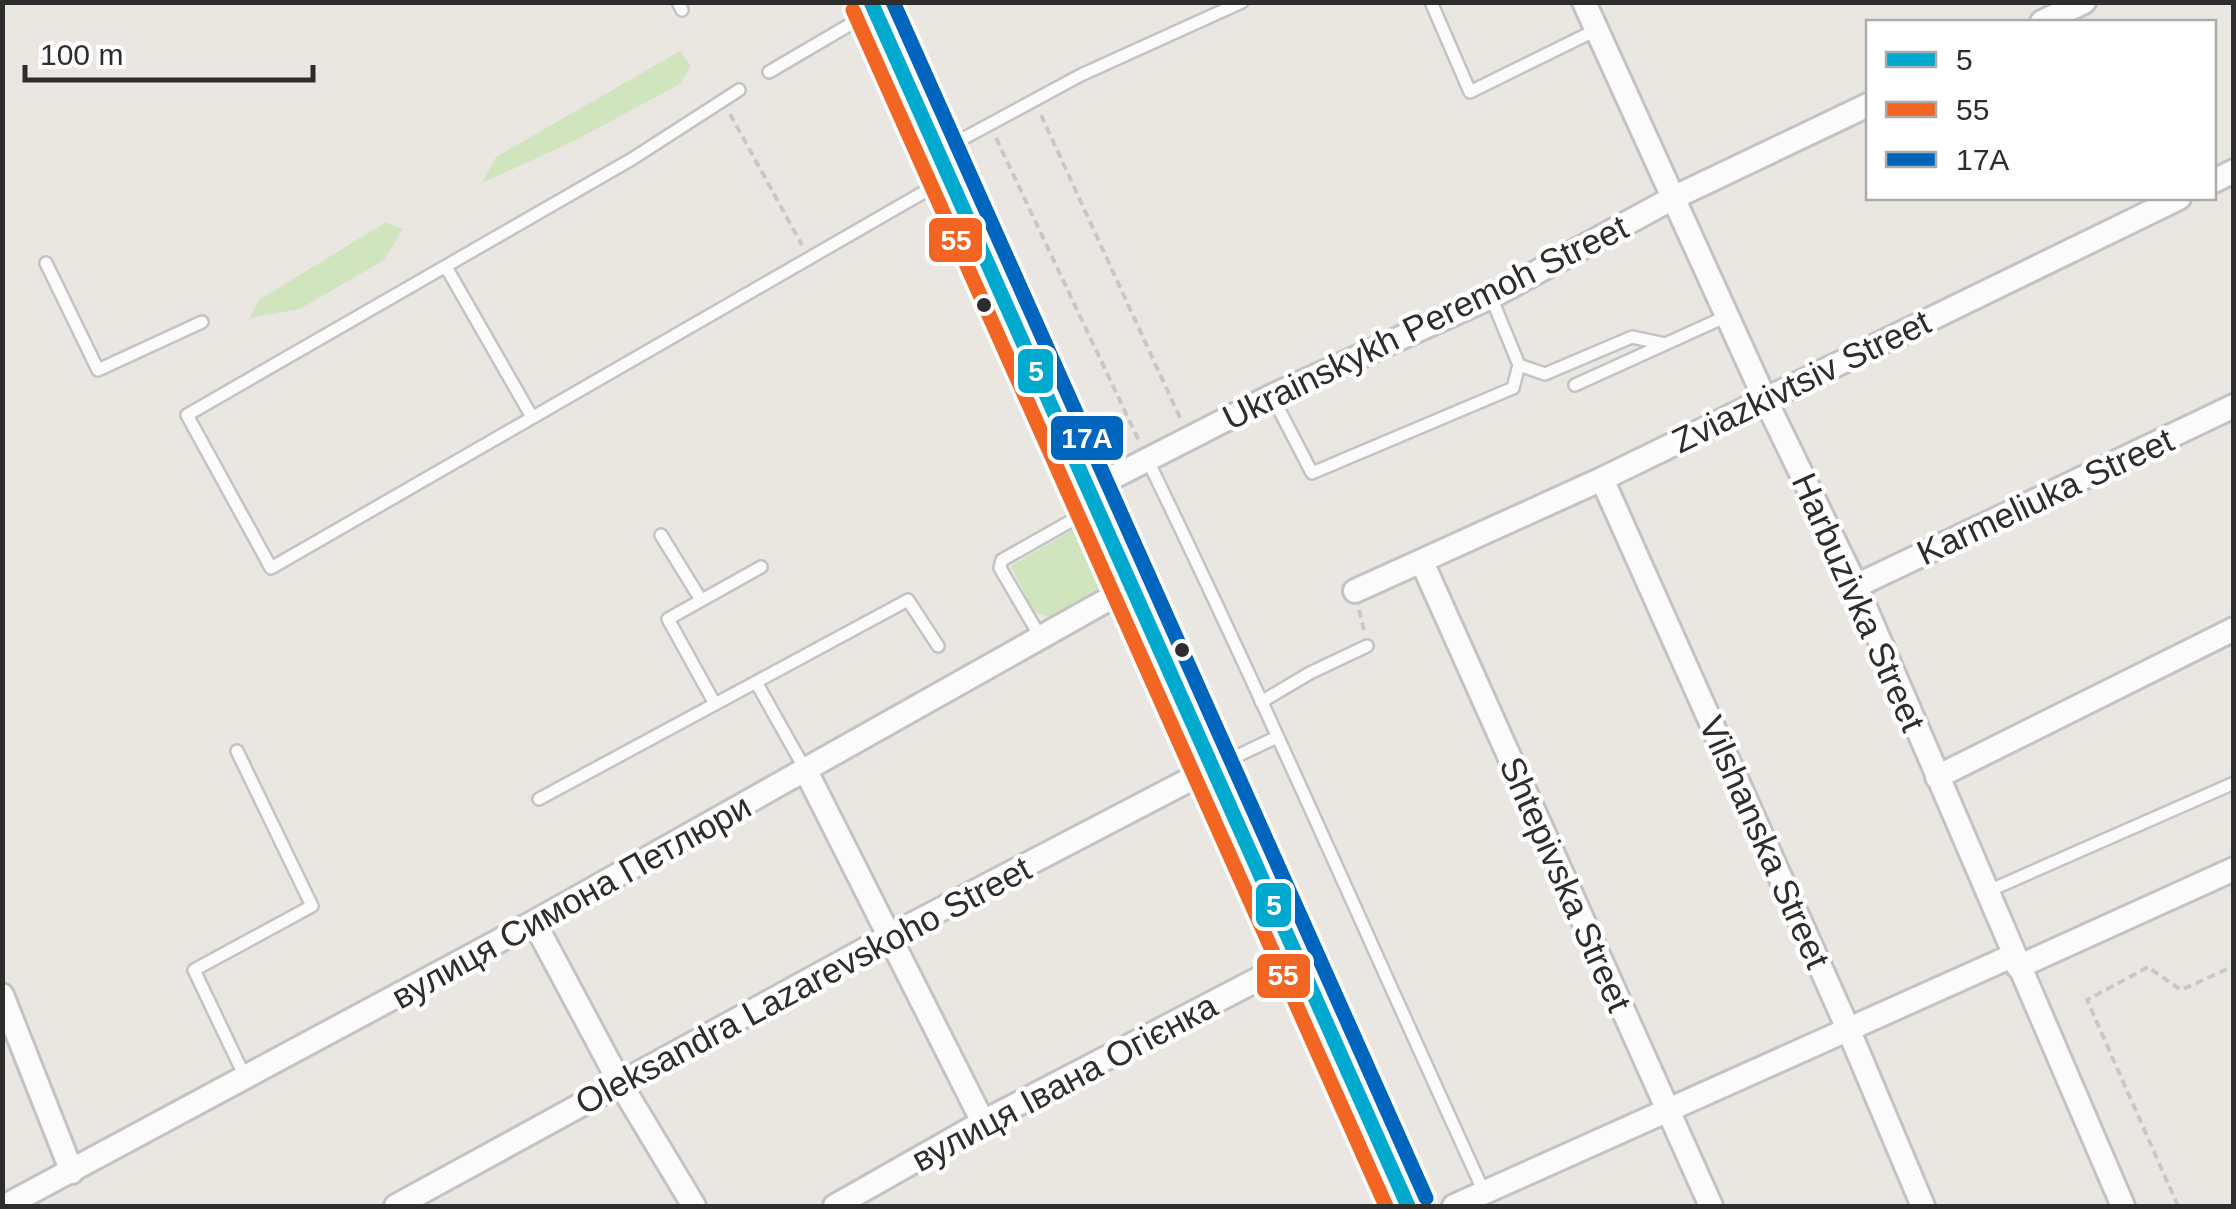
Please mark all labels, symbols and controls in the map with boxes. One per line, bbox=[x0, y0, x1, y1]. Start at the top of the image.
scale bar bbox=[25, 20, 312, 82]
legend bbox=[1866, 20, 2216, 200]
text: 100 m bbox=[40, 38, 123, 71]
text: 5 bbox=[1956, 43, 1973, 76]
text: 55 bbox=[1956, 93, 1989, 126]
text: 17А bbox=[1956, 143, 2009, 176]
street label: Ukrainskykh Peremoh Street bbox=[1216, 207, 1634, 437]
line badge: 55 bbox=[927, 216, 984, 264]
text: 55 bbox=[940, 225, 972, 256]
unlabelled marker bbox=[974, 295, 994, 315]
street label: Zviazkivtsiv Street bbox=[1666, 302, 1937, 460]
line badge: 5 bbox=[1016, 347, 1055, 395]
text: 5 bbox=[1028, 356, 1044, 387]
line badge: 17А bbox=[1049, 414, 1125, 462]
street label: Karmeliuka Street bbox=[1911, 419, 2180, 572]
text: 17А bbox=[1061, 423, 1113, 454]
street label: Harbuzivka Street bbox=[1785, 467, 1933, 737]
unlabelled marker bbox=[1172, 640, 1192, 660]
street label: Vilshanska Street bbox=[1692, 710, 1838, 974]
street label: Shtepivska Street bbox=[1492, 751, 1640, 1017]
street label: вулиця Симона Петлюри bbox=[385, 786, 757, 1016]
street label: Oleksandra Lazarevskoho Street bbox=[569, 848, 1037, 1122]
line badge: 5 bbox=[1254, 881, 1293, 929]
text: 5 bbox=[1266, 890, 1282, 921]
line badge: 55 bbox=[1255, 952, 1312, 1000]
text: 55 bbox=[1267, 960, 1299, 991]
street label: вулиця Івана Огієнка bbox=[905, 985, 1224, 1179]

